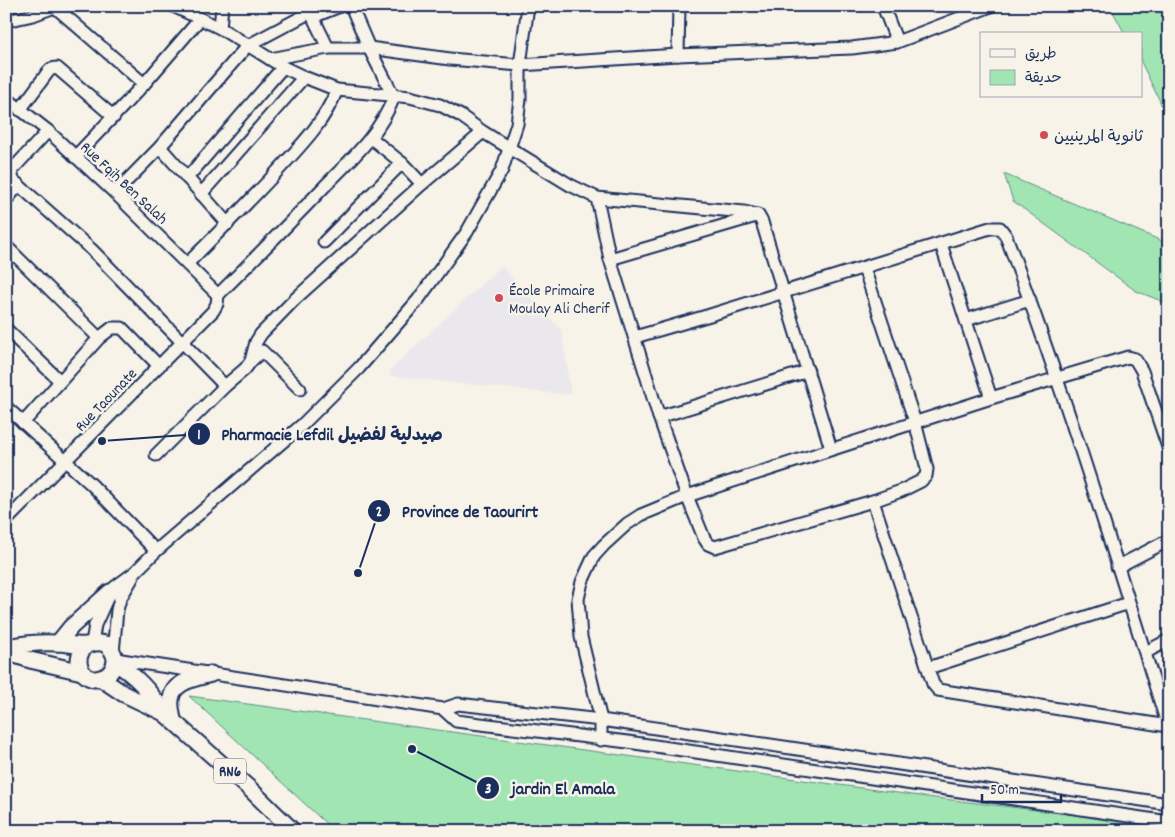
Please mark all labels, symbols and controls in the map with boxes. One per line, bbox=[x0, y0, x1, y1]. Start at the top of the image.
legend bbox=[980, 32, 1142, 98]
text: طريق bbox=[1025, 44, 1057, 66]
text: حديقة bbox=[1025, 68, 1062, 90]
place label: ثانوية المرينيين bbox=[1054, 126, 1144, 149]
marker: ثانوية المرينيين bbox=[1038, 129, 1050, 141]
street label: Rue Fqih Ben Salah bbox=[74, 137, 172, 231]
place label: École Primaire Moulay Ali Cherif bbox=[509, 280, 610, 321]
marker: École Primaire Moulay Ali Cherif bbox=[493, 292, 505, 304]
street label: Rue Taounate bbox=[70, 364, 143, 438]
callout: Pharmacie Lefdil صيدلية لفضيل bbox=[187, 418, 453, 451]
text: Pharmacie Lefdil صيدلية لفضيل bbox=[221, 424, 443, 449]
text: 1 bbox=[197, 425, 201, 447]
callout: Province de Taourirt bbox=[367, 495, 548, 528]
text: Province de Taourirt bbox=[402, 501, 539, 526]
text: 2 bbox=[376, 502, 382, 524]
road number: RN6 bbox=[214, 758, 246, 784]
callout: jardin El Amala bbox=[476, 772, 625, 805]
scale bar bbox=[982, 772, 1061, 804]
text: jardin El Amala bbox=[509, 778, 616, 803]
text: 3 bbox=[485, 779, 492, 801]
text: 50 m bbox=[990, 780, 1019, 802]

